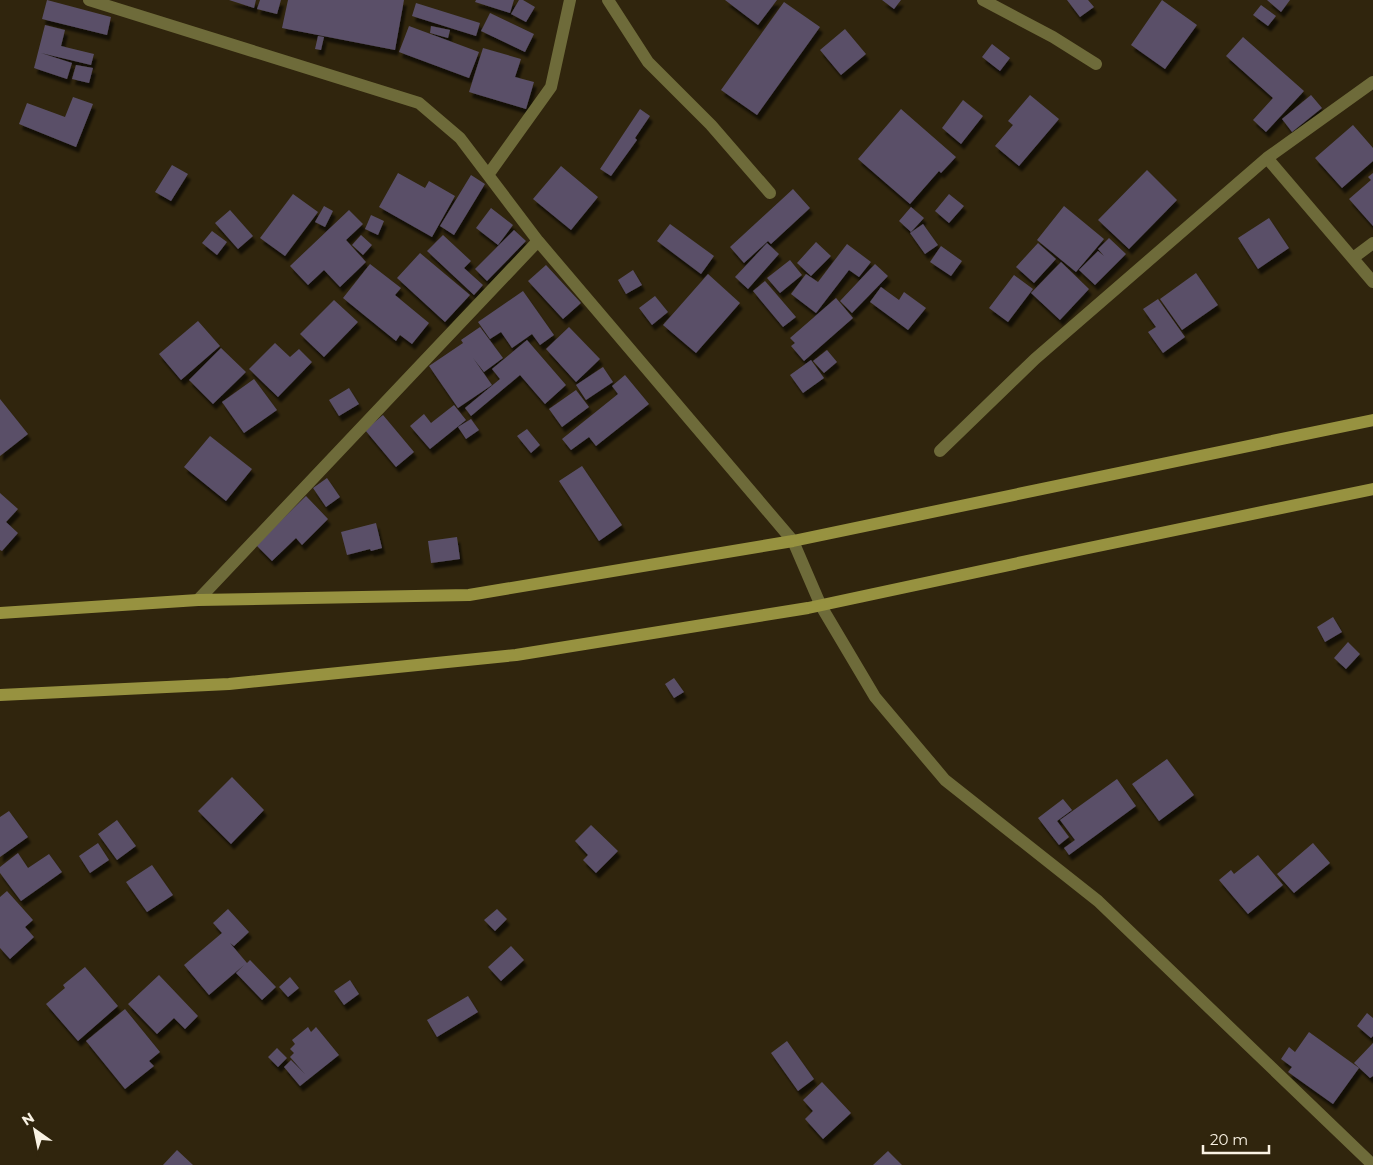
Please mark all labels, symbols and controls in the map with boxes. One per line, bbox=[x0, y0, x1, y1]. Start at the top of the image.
north arrow bbox=[10, 1105, 60, 1155]
text: N bbox=[18, 1108, 38, 1130]
scale bar bbox=[1203, 1122, 1269, 1154]
text: 20 m bbox=[1210, 1130, 1248, 1149]

